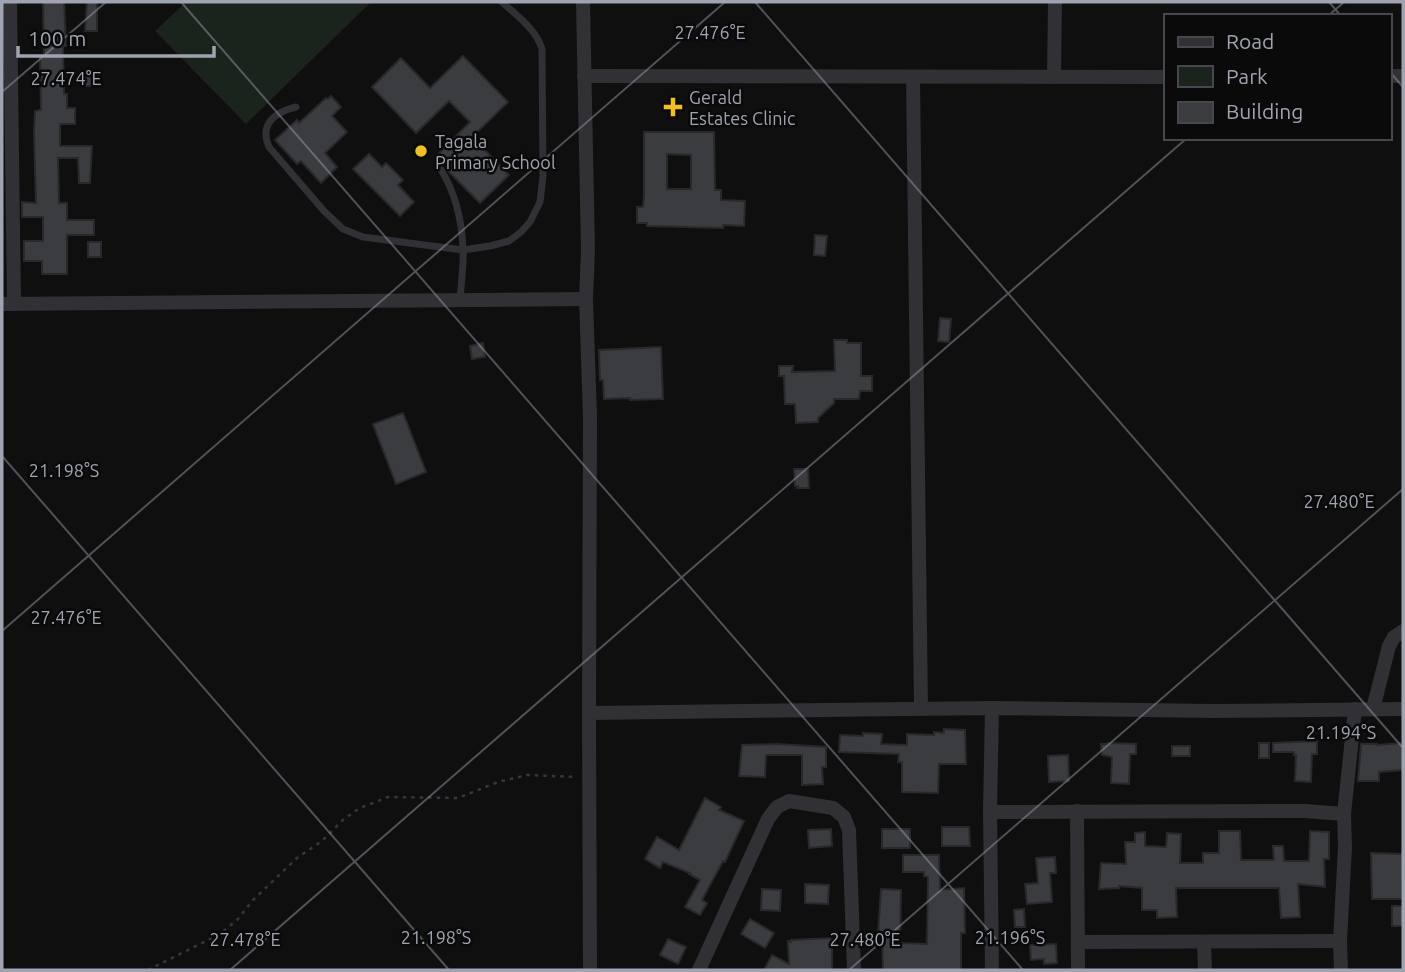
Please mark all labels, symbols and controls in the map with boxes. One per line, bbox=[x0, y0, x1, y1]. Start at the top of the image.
scale bar bbox=[18, 14, 214, 58]
legend bbox=[1164, 14, 1391, 140]
text: 27.476°E bbox=[674, 22, 746, 42]
text: 100 m bbox=[28, 26, 86, 50]
text: Road bbox=[1226, 29, 1274, 53]
text: Park bbox=[1226, 64, 1268, 88]
text: 27.474°E bbox=[30, 68, 102, 88]
place label: Gerald Estates Clinic bbox=[689, 87, 795, 128]
marker: Gerald Estates Clinic bbox=[663, 97, 683, 117]
text: Building bbox=[1226, 99, 1303, 123]
place label: Tagala Primary School bbox=[435, 131, 556, 172]
marker: Tagala Primary School bbox=[413, 143, 429, 159]
text: 21.198°S bbox=[29, 460, 99, 480]
text: 27.480°E bbox=[1303, 491, 1375, 511]
text: 27.476°E bbox=[30, 607, 102, 627]
text: 21.194°S bbox=[1306, 722, 1376, 742]
text: 21.198°S bbox=[401, 927, 471, 947]
text: 21.196°S bbox=[975, 927, 1045, 947]
text: 27.478°E bbox=[209, 929, 281, 949]
text: 27.480°E bbox=[829, 929, 901, 949]

